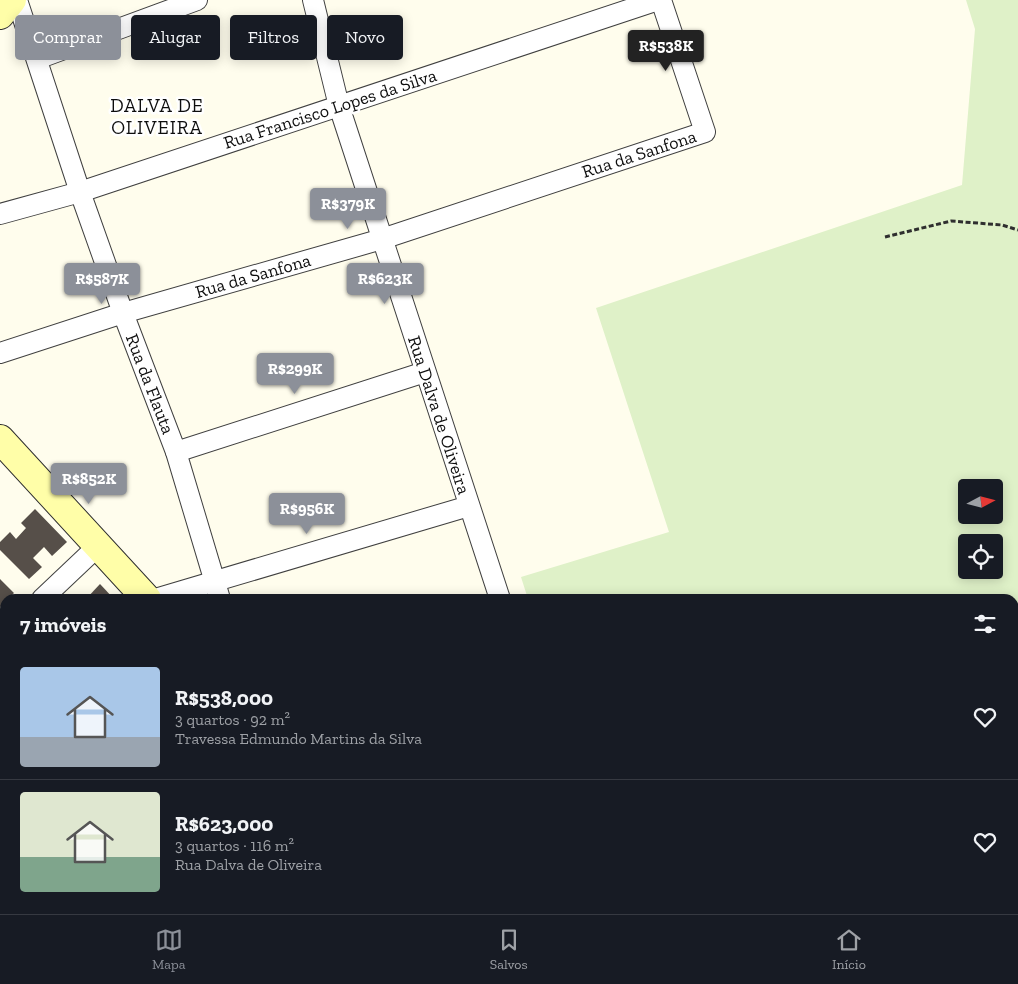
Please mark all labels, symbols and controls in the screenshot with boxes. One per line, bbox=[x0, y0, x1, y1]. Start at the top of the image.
chip: Comprar bbox=[15, 15, 121, 60]
chip: Alugar bbox=[131, 15, 220, 60]
chip: Filtros bbox=[230, 15, 317, 60]
chip: Novo bbox=[327, 15, 403, 60]
pin: R$538K bbox=[625, 30, 707, 72]
text: R$538K bbox=[639, 36, 693, 55]
street label: Rua Francisco Lopes da Silva bbox=[221, 64, 440, 154]
district label: DALVA DE OLIVEIRA bbox=[110, 94, 204, 139]
street label: Rua da Sanfona bbox=[579, 125, 699, 183]
pin: R$379K bbox=[307, 188, 389, 230]
text: R$379K bbox=[321, 194, 375, 213]
street label: Rua da Sanfona bbox=[193, 249, 314, 303]
pin: R$587K bbox=[61, 262, 143, 305]
pin: R$623K bbox=[344, 262, 426, 305]
text: R$587K bbox=[75, 269, 129, 288]
text: R$623K bbox=[358, 269, 412, 288]
street label: Rua da Flauta bbox=[121, 331, 179, 438]
street label: Rua Dalva de Oliveira bbox=[403, 333, 475, 497]
pin: R$299K bbox=[254, 352, 336, 395]
text: R$299K bbox=[268, 359, 322, 378]
pin: R$852K bbox=[48, 462, 130, 505]
text: R$852K bbox=[62, 469, 116, 488]
north arrow bbox=[958, 479, 1002, 524]
map controls bbox=[958, 479, 1003, 579]
pin: R$956K bbox=[266, 492, 348, 535]
text: R$956K bbox=[280, 499, 334, 518]
button: locate bbox=[958, 534, 1003, 579]
icon: filters bbox=[971, 610, 999, 638]
text: 7 imóveis bbox=[20, 612, 106, 637]
text: R$538,000 bbox=[175, 685, 273, 710]
icon: home bbox=[60, 687, 120, 747]
icon: heart bbox=[971, 703, 999, 731]
text: 3 quartos · 92 m² bbox=[175, 710, 290, 729]
text: Travessa Edmundo Martins da Silva bbox=[175, 729, 422, 748]
text: R$623,000 bbox=[175, 811, 273, 836]
icon: home bbox=[60, 812, 120, 872]
icon: heart bbox=[971, 828, 999, 856]
text: 3 quartos · 116 m² bbox=[175, 836, 294, 855]
text: Rua Dalva de Oliveira bbox=[175, 855, 322, 874]
tab: Mapa bbox=[152, 926, 186, 973]
tab: Salvos bbox=[490, 926, 528, 973]
tab: Início bbox=[832, 926, 866, 973]

